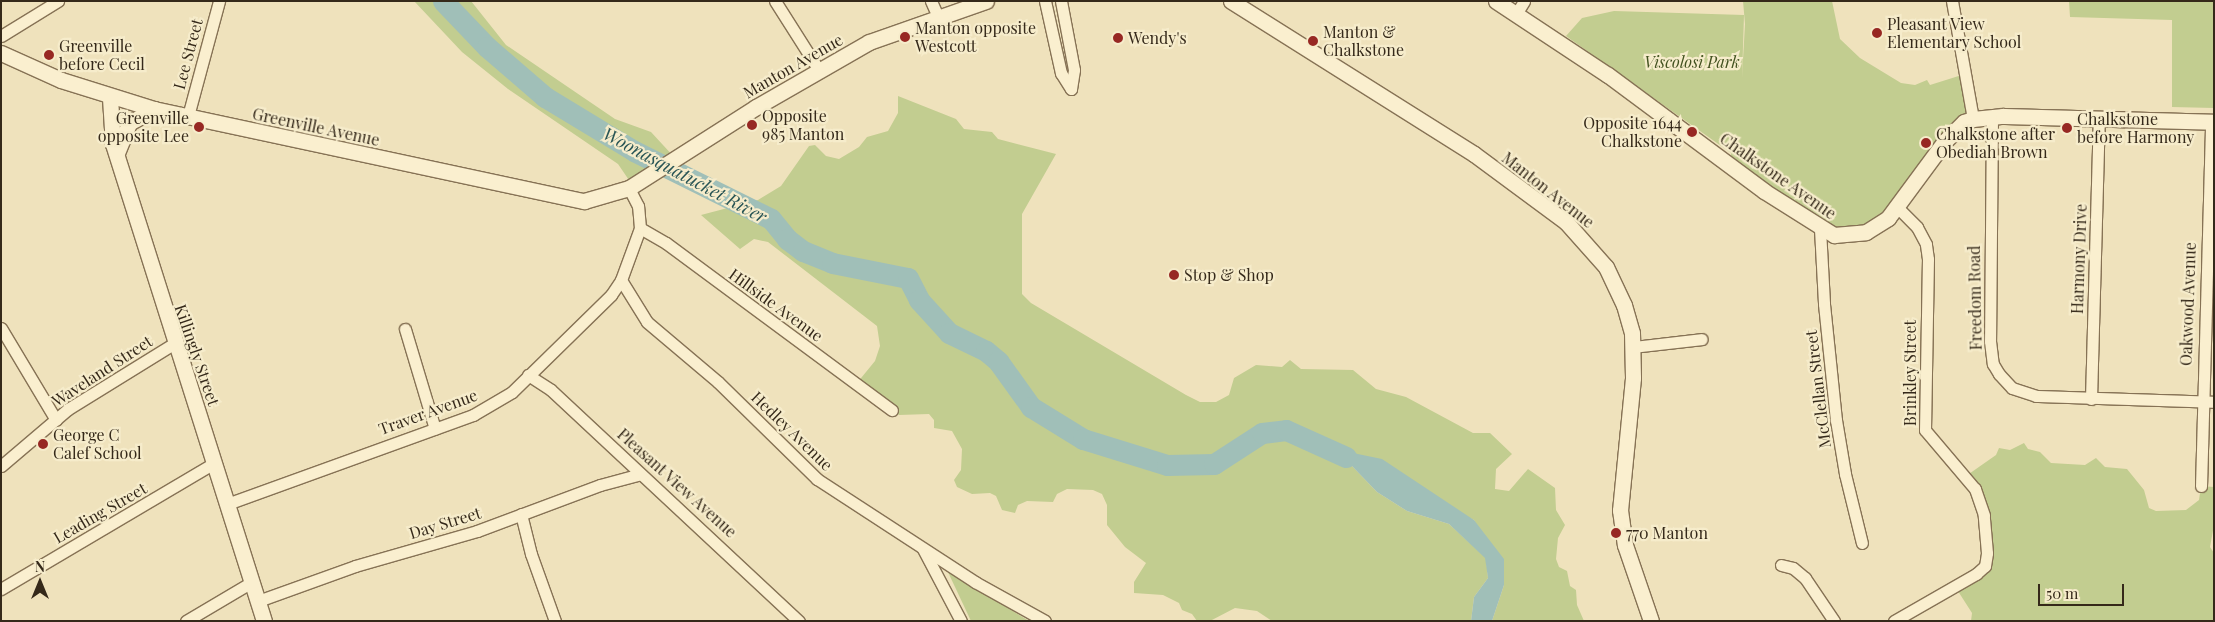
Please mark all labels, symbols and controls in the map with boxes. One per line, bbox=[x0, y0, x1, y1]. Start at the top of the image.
place label: Pleasant View Elementary School bbox=[1887, 14, 2022, 52]
street label: Lee Street bbox=[169, 16, 207, 92]
place label: Manton opposite Westcott bbox=[915, 18, 1036, 56]
place label: Manton & Chalkstone bbox=[1323, 22, 1404, 60]
marker: Pleasant View Elementary School bbox=[1871, 27, 1883, 39]
place label: Wendy's bbox=[1128, 28, 1187, 48]
street label: Manton Avenue bbox=[740, 30, 846, 102]
marker: Manton opposite Westcott bbox=[899, 31, 911, 43]
marker: Wendy's bbox=[1112, 32, 1124, 44]
marker: Manton & Chalkstone bbox=[1307, 35, 1319, 47]
place label: Greenville before Cecil bbox=[59, 36, 145, 74]
marker: Greenville before Cecil bbox=[43, 49, 55, 61]
park label: Viscolosi Park bbox=[1644, 52, 1740, 72]
street label: Greenville Avenue bbox=[250, 104, 382, 150]
place label: Opposite 985 Manton bbox=[762, 106, 844, 144]
place label: Greenville opposite Lee bbox=[98, 108, 189, 146]
place label: Chalkstone before Harmony bbox=[2077, 109, 2194, 147]
place label: Opposite 1644 Chalkstone bbox=[1583, 113, 1682, 151]
marker: Opposite 985 Manton bbox=[746, 119, 758, 131]
marker: Greenville opposite Lee bbox=[193, 121, 205, 133]
marker: Chalkstone before Harmony bbox=[2061, 122, 2073, 134]
water label: Woonasquatucket River bbox=[599, 123, 771, 227]
place label: Chalkstone after Obediah Brown bbox=[1936, 124, 2055, 162]
marker: Opposite 1644 Chalkstone bbox=[1686, 126, 1698, 138]
street label: Chalkstone Avenue bbox=[1716, 129, 1840, 223]
marker: Chalkstone after Obediah Brown bbox=[1920, 137, 1932, 149]
street label: Manton Avenue bbox=[1498, 148, 1598, 232]
street label: Harmony Drive bbox=[2067, 203, 2091, 315]
street label: Oakwood Avenue bbox=[2176, 241, 2200, 367]
street label: Freedom Road bbox=[1964, 245, 1986, 351]
street label: Hillside Avenue bbox=[725, 264, 827, 346]
place label: Stop & Shop bbox=[1184, 265, 1274, 285]
marker: Stop & Shop bbox=[1168, 269, 1180, 281]
street label: Killingly Street bbox=[171, 302, 223, 408]
street label: Brinkley Street bbox=[1900, 320, 1920, 426]
street label: McClellan Street bbox=[1801, 329, 1835, 449]
street label: Waveland Street bbox=[48, 331, 156, 411]
street label: Traver Avenue bbox=[376, 385, 480, 439]
street label: Hedley Avenue bbox=[747, 387, 837, 475]
street label: Pleasant View Avenue bbox=[613, 424, 741, 542]
place label: George C Calef School bbox=[53, 425, 142, 463]
marker: George C Calef School bbox=[37, 438, 49, 450]
street label: Leading Street bbox=[50, 479, 150, 547]
street label: Day Street bbox=[407, 503, 483, 543]
place label: 770 Manton bbox=[1626, 523, 1708, 543]
marker: 770 Manton bbox=[1610, 527, 1622, 539]
north arrow bbox=[15, 557, 65, 607]
text: N bbox=[35, 557, 45, 576]
scale bar bbox=[2040, 574, 2126, 606]
text: 50 m bbox=[2046, 583, 2078, 603]

